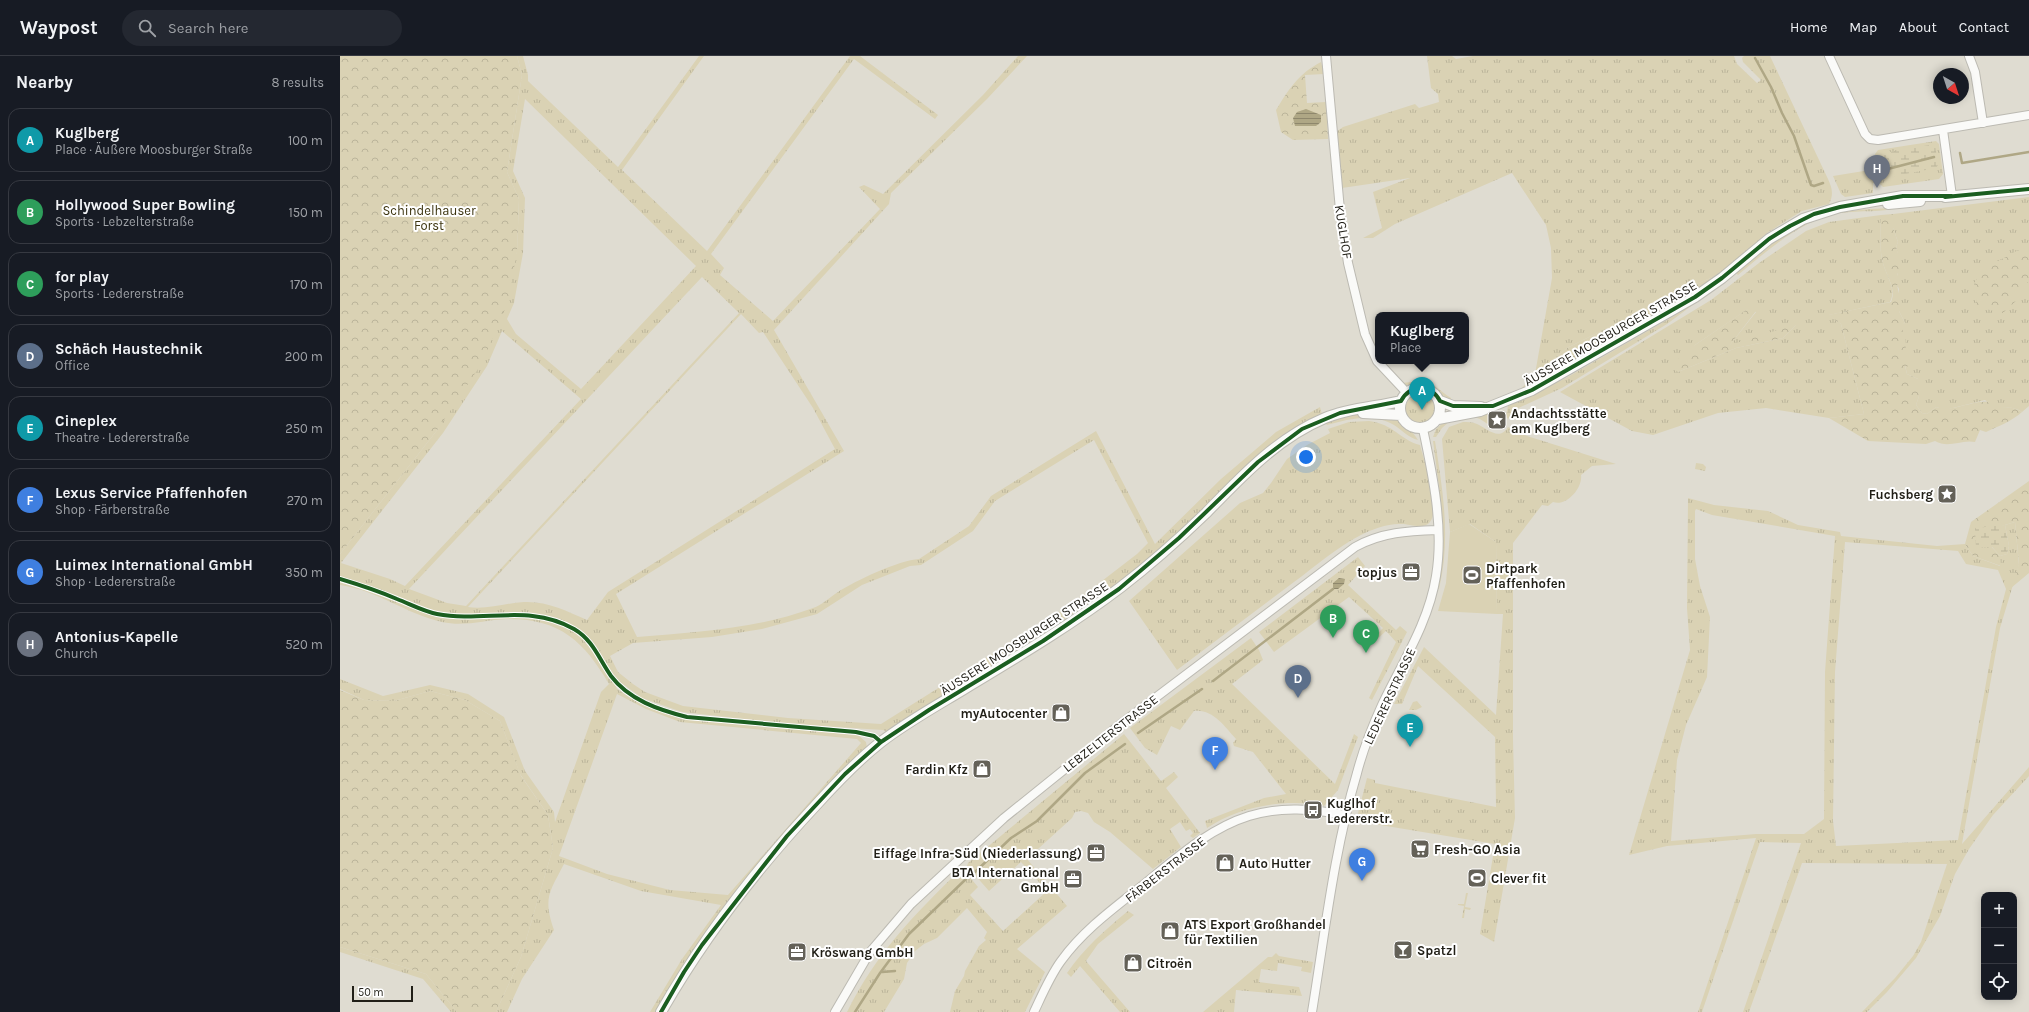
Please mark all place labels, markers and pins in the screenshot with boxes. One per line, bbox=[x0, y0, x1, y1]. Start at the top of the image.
pin: H bbox=[1864, 155, 1890, 188]
pin: A bbox=[1409, 377, 1435, 410]
place label: Andachtsstätte am Kuglberg bbox=[1511, 406, 1607, 436]
place icon: Andachtsstätte am Kuglberg bbox=[1486, 409, 1508, 431]
place icon: Fuchsberg bbox=[1936, 483, 1958, 505]
place label: Fuchsberg bbox=[1869, 487, 1933, 502]
office icon: topjus bbox=[1400, 561, 1422, 583]
place label: Dirtpark Pfaffenhofen bbox=[1486, 561, 1566, 591]
sports icon: Dirtpark Pfaffenhofen bbox=[1461, 564, 1483, 586]
place label: topjus bbox=[1357, 565, 1397, 580]
pin: B bbox=[1320, 605, 1346, 638]
pin: C bbox=[1353, 620, 1379, 653]
pin: D bbox=[1285, 665, 1311, 698]
shop icon: myAutocenter bbox=[1050, 702, 1072, 724]
place label: myAutocenter bbox=[961, 706, 1048, 721]
pin: E bbox=[1397, 714, 1423, 747]
pin: F bbox=[1202, 737, 1228, 770]
shop icon: Fardin Kfz bbox=[971, 758, 993, 780]
place label: Fardin Kfz bbox=[905, 762, 968, 777]
place label: Kuglhof Ledererstr. bbox=[1327, 796, 1392, 826]
bus stop icon: Kuglhof Ledererstr. bbox=[1302, 799, 1324, 821]
supermarket icon: Fresh-GO Asia bbox=[1409, 838, 1431, 860]
office icon: Eiffage Infra-Süd (Niederlassung) bbox=[1085, 842, 1107, 864]
place label: Fresh-GO Asia bbox=[1434, 842, 1521, 857]
place label: Eiffage Infra-Süd (Niederlassung) bbox=[873, 846, 1082, 861]
pin: G bbox=[1349, 848, 1375, 881]
shop icon: Auto Hutter bbox=[1214, 852, 1236, 874]
place label: Auto Hutter bbox=[1239, 856, 1312, 871]
place label: BTA International GmbH bbox=[952, 865, 1059, 895]
sports icon: Clever fit bbox=[1466, 867, 1488, 889]
office icon: BTA International GmbH bbox=[1062, 868, 1084, 890]
place label: Clever fit bbox=[1491, 871, 1546, 886]
place label: ATS Export Großhandel für Textilien bbox=[1184, 917, 1326, 947]
shop icon: ATS Export Großhandel für Textilien bbox=[1159, 920, 1181, 942]
bar icon: Spatzl bbox=[1392, 939, 1414, 961]
office icon: Kröswang GmbH bbox=[786, 941, 808, 963]
place label: Spatzl bbox=[1417, 943, 1456, 958]
place label: Kröswang GmbH bbox=[811, 945, 914, 960]
shop icon: Citroën bbox=[1122, 952, 1144, 974]
place label: Citroën bbox=[1147, 956, 1192, 971]

